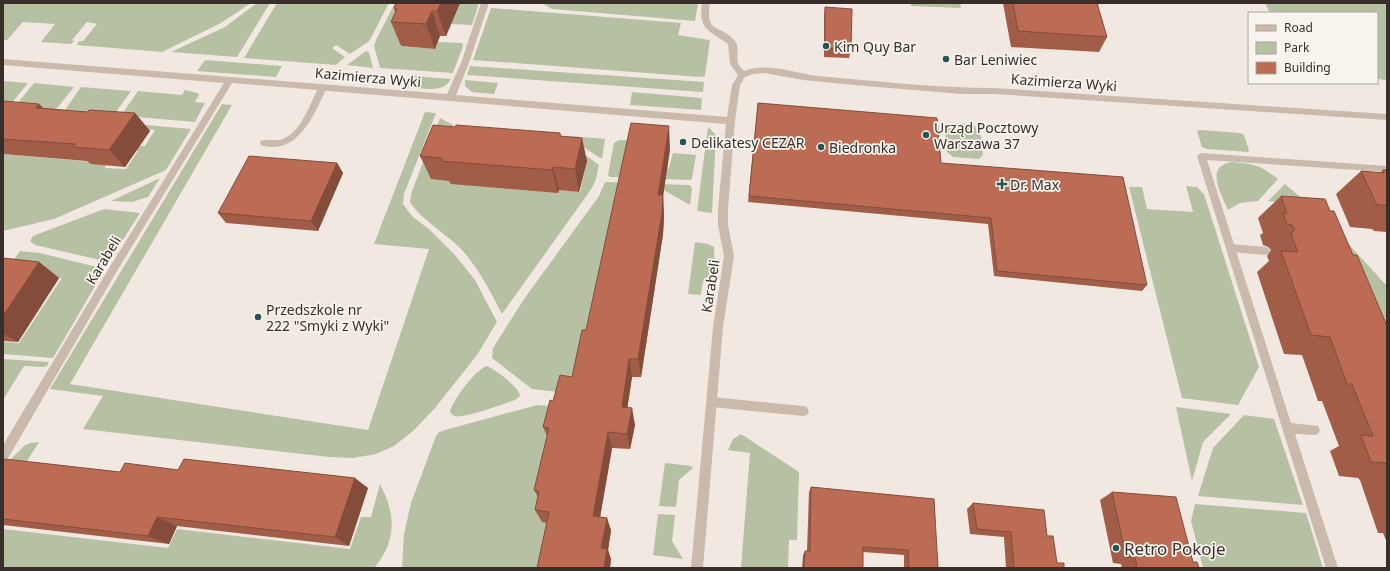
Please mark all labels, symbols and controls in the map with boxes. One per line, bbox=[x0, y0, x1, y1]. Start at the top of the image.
legend bbox=[1248, 12, 1378, 84]
text: Road bbox=[1284, 19, 1313, 36]
place label: Kim Quy Bar bbox=[834, 37, 916, 56]
text: Park bbox=[1284, 39, 1310, 56]
marker: Kim Quy Bar bbox=[821, 41, 831, 51]
place label: Bar Leniwiec bbox=[954, 50, 1037, 69]
marker: Bar Leniwiec bbox=[941, 54, 951, 64]
text: Building bbox=[1284, 59, 1331, 76]
street label: Kazimierza Wyki bbox=[314, 63, 422, 91]
street label: Kazimierza Wyki bbox=[1010, 69, 1118, 95]
place label: Urząd Pocztowy Warszawa 37 bbox=[934, 118, 1039, 153]
marker: Urząd Pocztowy Warszawa 37 bbox=[921, 130, 931, 140]
place label: Delikatesy CEZAR bbox=[691, 133, 805, 152]
marker: Delikatesy CEZAR bbox=[678, 137, 688, 147]
place label: Biedronka bbox=[829, 138, 896, 157]
marker: Biedronka bbox=[816, 142, 826, 152]
place label: Dr. Max bbox=[1010, 175, 1060, 194]
marker: Dr. Max bbox=[997, 179, 1007, 189]
street label: Karabeli bbox=[81, 232, 125, 288]
street label: Karabeli bbox=[696, 258, 724, 314]
place label: Przedszkole nr 222 "Smyki z Wyki" bbox=[266, 300, 389, 335]
marker: Przedszkole nr 222 "Smyki z Wyki" bbox=[253, 312, 263, 322]
place label: Retro Pokoje bbox=[1124, 537, 1226, 560]
marker: Retro Pokoje bbox=[1111, 543, 1121, 553]

